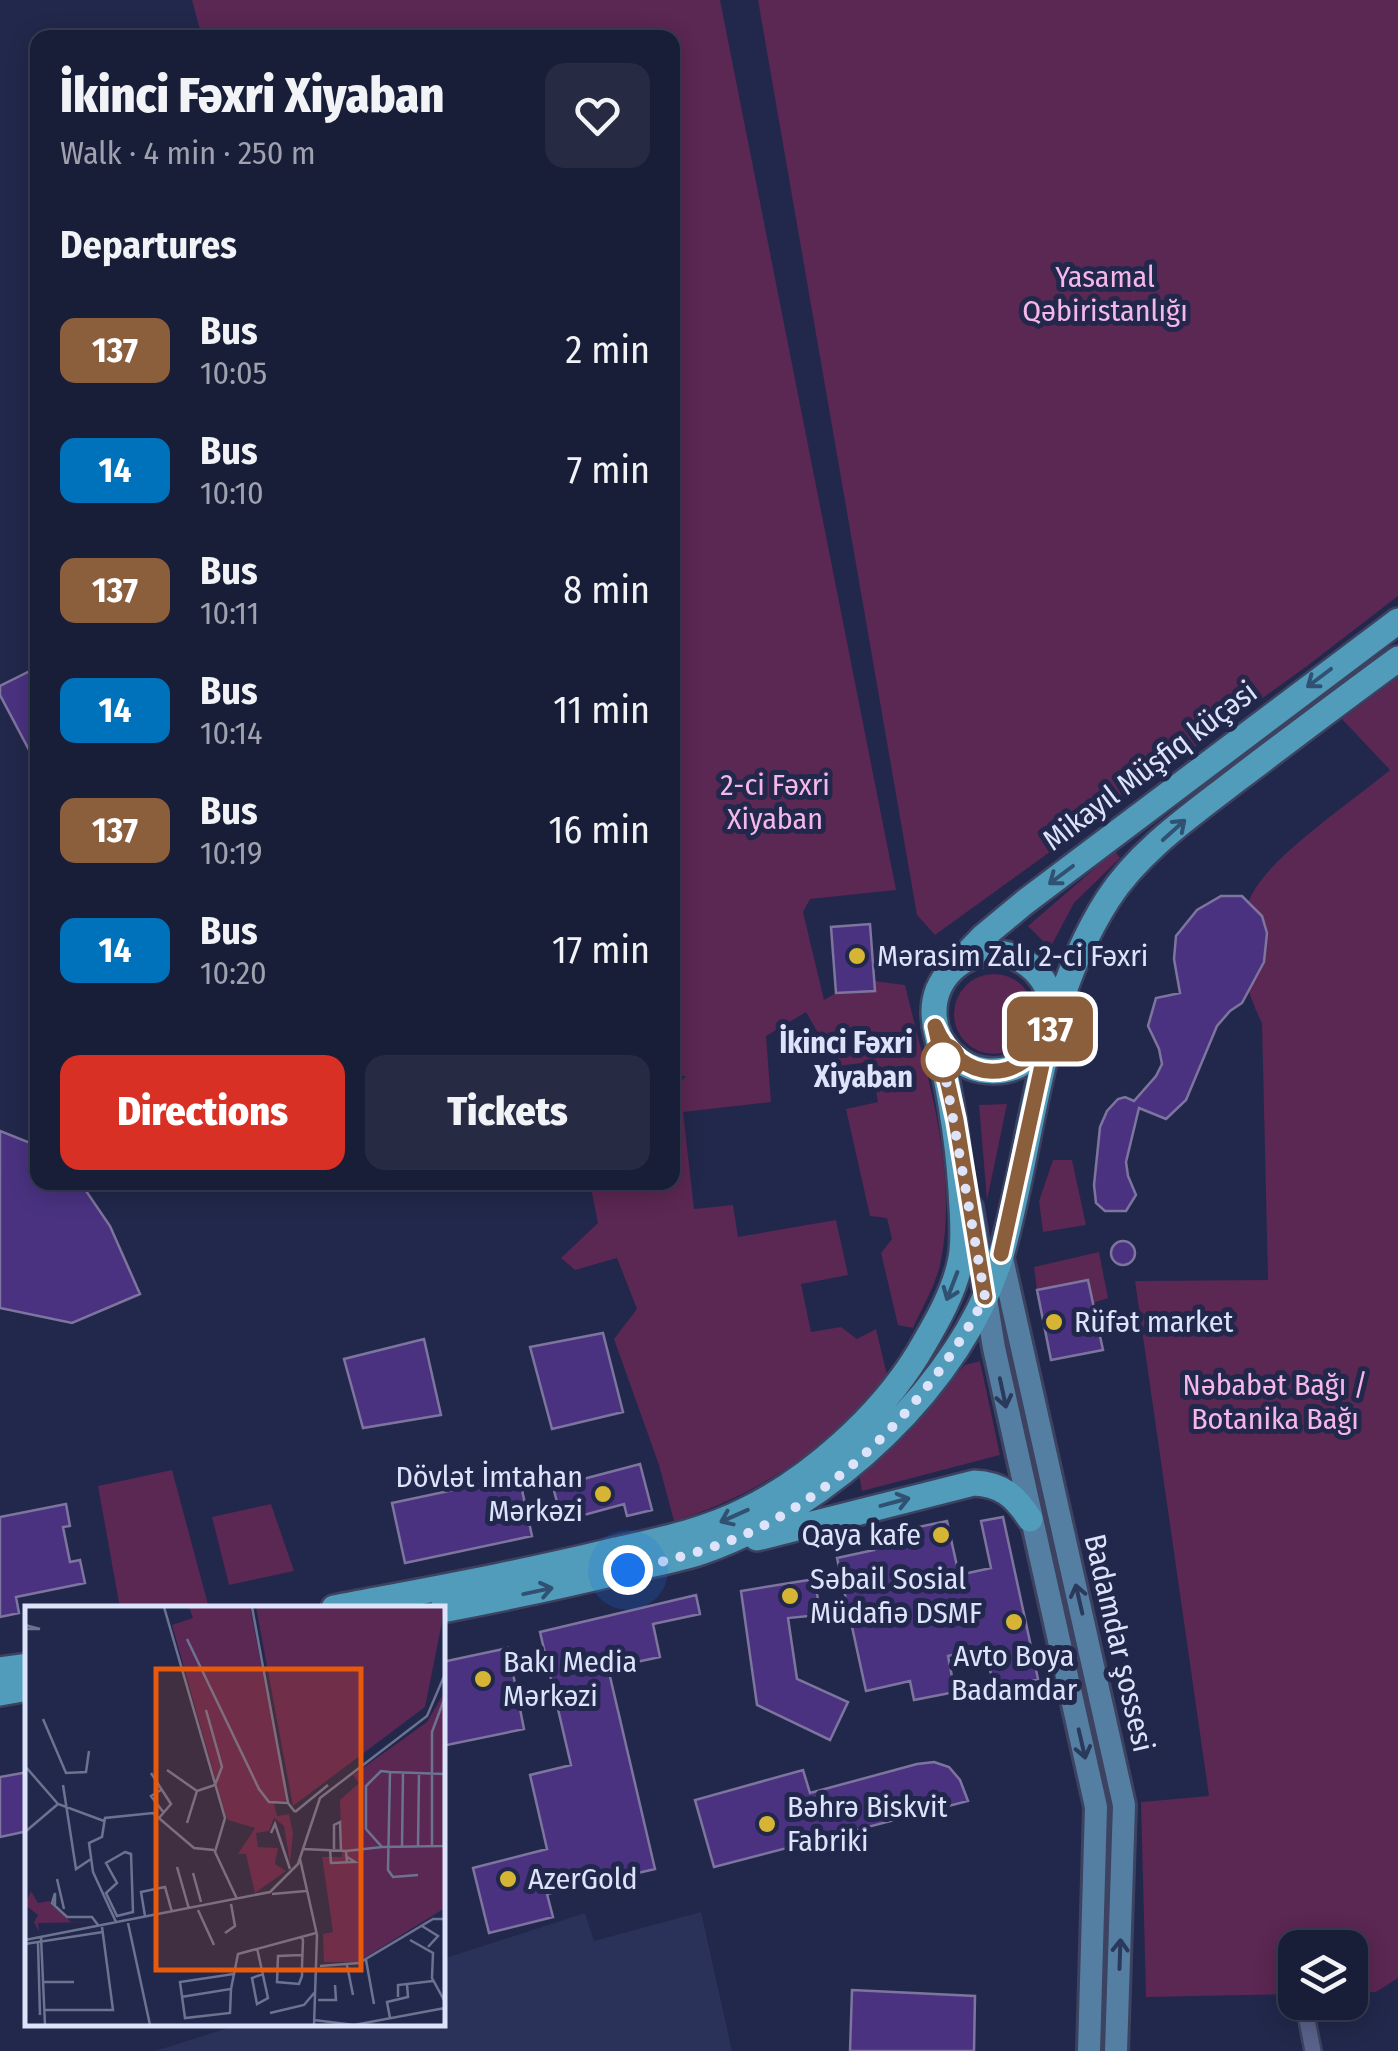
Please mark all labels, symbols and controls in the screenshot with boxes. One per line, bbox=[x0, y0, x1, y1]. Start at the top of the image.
button: heart bbox=[545, 63, 650, 168]
text: İkinci Fəxri Xiyaban bbox=[60, 67, 444, 125]
text: Walk · 4 min · 250 m bbox=[60, 134, 316, 172]
text: Departures bbox=[60, 222, 237, 268]
park label: Yasamal Qəbiristanlığı bbox=[1022, 259, 1188, 329]
text: Bus bbox=[200, 308, 258, 354]
text: 2 min bbox=[565, 327, 650, 373]
text: 137 bbox=[92, 329, 138, 371]
text: 10:05 bbox=[200, 354, 267, 392]
text: Bus bbox=[200, 428, 258, 474]
text: 7 min bbox=[567, 447, 650, 493]
text: 14 bbox=[99, 449, 131, 491]
text: 10:10 bbox=[200, 474, 264, 512]
text: Bus bbox=[200, 548, 258, 594]
text: 8 min bbox=[563, 567, 650, 613]
text: 137 bbox=[92, 569, 138, 611]
text: 10:11 bbox=[200, 594, 259, 632]
text: Bus bbox=[200, 668, 258, 714]
one-way arrow bbox=[1306, 668, 1333, 689]
street label: Mikayıl Müşfiq küçəsi bbox=[1036, 674, 1264, 858]
text: 11 min bbox=[553, 687, 650, 733]
text: 14 bbox=[99, 689, 131, 731]
text: 10:14 bbox=[200, 714, 263, 752]
park label: 2-ci Fəxri Xiyaban bbox=[720, 767, 830, 837]
text: Bus bbox=[200, 788, 258, 834]
text: 16 min bbox=[549, 807, 650, 853]
text: 137 bbox=[92, 809, 138, 851]
one-way arrow bbox=[1161, 819, 1186, 842]
text: 10:19 bbox=[200, 834, 263, 872]
one-way arrow bbox=[1048, 864, 1075, 885]
text: Bus bbox=[200, 908, 258, 954]
text: 17 min bbox=[552, 927, 650, 973]
text: 14 bbox=[99, 929, 131, 971]
place label: Mərasim Zalı 2-ci Fəxri bbox=[877, 938, 1148, 974]
marker: Mərasim Zalı 2-ci Fəxri bbox=[846, 945, 868, 967]
text: 10:20 bbox=[200, 954, 267, 992]
line badge: 137 bbox=[992, 996, 1108, 1062]
text: 137 bbox=[1027, 1008, 1073, 1050]
place label: İkinci Fəxri Xiyaban bbox=[779, 1024, 913, 1095]
marker: İkinci Fəxri Xiyaban bbox=[922, 1039, 964, 1081]
button: Directions bbox=[60, 1055, 345, 1170]
button: Tickets bbox=[365, 1055, 650, 1170]
one-way arrow bbox=[942, 1269, 960, 1300]
place label: Rüfət market bbox=[1074, 1304, 1234, 1340]
marker: Rüfət market bbox=[1043, 1311, 1065, 1333]
park label: Nəbabət Bağı / Botanika Bağı bbox=[1183, 1367, 1367, 1437]
one-way arrow bbox=[995, 1376, 1014, 1408]
place label: Dövlət İmtahan Mərkəzi bbox=[395, 1459, 583, 1529]
marker: Dövlət İmtahan Mərkəzi bbox=[592, 1483, 614, 1505]
one-way arrow bbox=[879, 1492, 910, 1510]
one-way arrow bbox=[719, 1508, 750, 1526]
place label: Qaya kafe bbox=[802, 1517, 921, 1553]
marker: Qaya kafe bbox=[930, 1524, 952, 1546]
street label: Badamdar şossesi bbox=[1076, 1531, 1162, 1755]
your location bbox=[603, 1545, 653, 1595]
place label: Səbail Sosial Müdafiə DSMF bbox=[810, 1561, 982, 1631]
one-way arrow bbox=[521, 1581, 553, 1599]
one-way arrow bbox=[1068, 1584, 1087, 1616]
marker: Səbail Sosial Müdafiə DSMF bbox=[779, 1585, 801, 1607]
inset map bbox=[25, 1606, 445, 2026]
marker: Avto Boya Badamdar bbox=[1003, 1611, 1025, 1633]
place label: Avto Boya Badamdar bbox=[951, 1638, 1078, 1708]
place label: Bakı Media Mərkəzi bbox=[503, 1644, 637, 1714]
marker: Bakı Media Mərkəzi bbox=[472, 1668, 494, 1690]
one-way arrow bbox=[1074, 1727, 1092, 1759]
place label: Bəhrə Biskvit Fabriki bbox=[787, 1789, 948, 1859]
marker: Bəhrə Biskvit Fabriki bbox=[756, 1813, 778, 1835]
place label: AzerGold bbox=[528, 1861, 638, 1897]
marker: AzerGold bbox=[497, 1868, 519, 1890]
map controls bbox=[1278, 1930, 1368, 2020]
button: layers bbox=[1278, 1930, 1368, 2020]
one-way arrow bbox=[1110, 1938, 1129, 1970]

